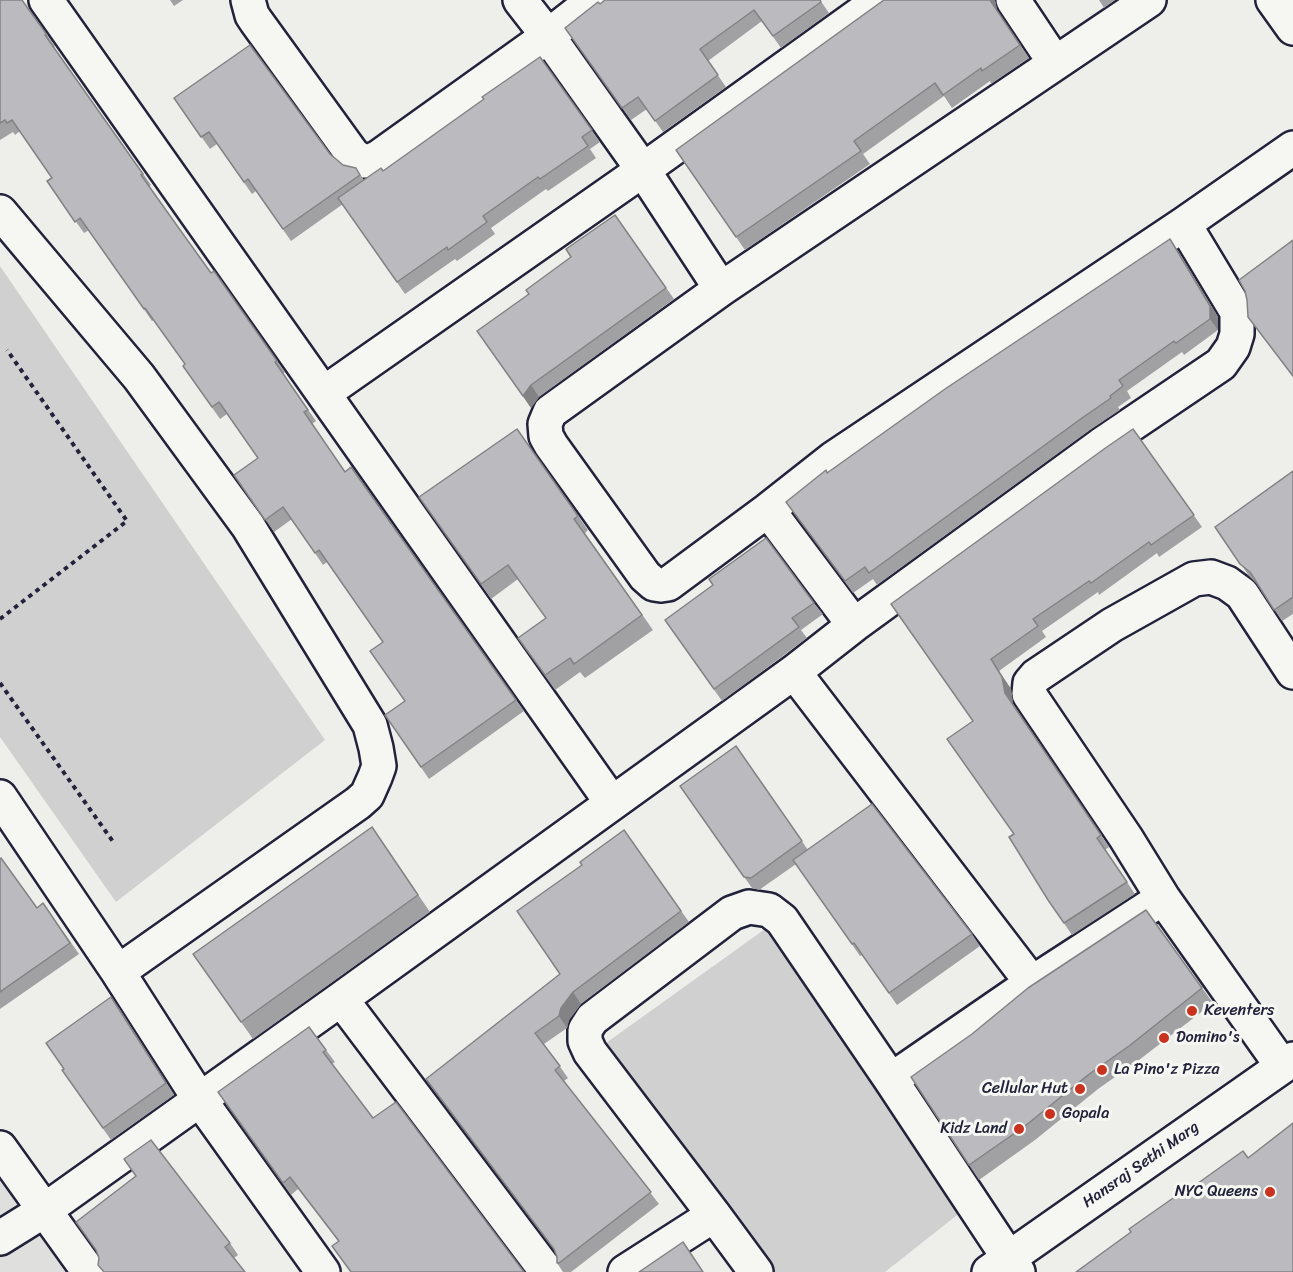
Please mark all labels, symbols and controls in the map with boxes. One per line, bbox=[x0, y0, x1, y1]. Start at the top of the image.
place label: Keventers bbox=[1204, 1001, 1274, 1021]
marker: Keventers bbox=[1185, 1004, 1199, 1018]
place label: Domino's bbox=[1176, 1028, 1240, 1048]
marker: Domino's bbox=[1157, 1031, 1171, 1045]
place label: La Pino'z Pizza bbox=[1114, 1060, 1220, 1080]
marker: La Pino'z Pizza bbox=[1095, 1063, 1109, 1077]
place label: Cellular Hut bbox=[982, 1079, 1068, 1099]
marker: Cellular Hut bbox=[1073, 1082, 1087, 1096]
place label: Gopala bbox=[1062, 1104, 1109, 1124]
marker: Gopala bbox=[1043, 1107, 1057, 1121]
street label: Hansraj Sethi Marg bbox=[1079, 1118, 1203, 1212]
place label: Kidz Land bbox=[940, 1119, 1007, 1139]
marker: Kidz Land bbox=[1012, 1122, 1026, 1136]
place label: NYC Queens bbox=[1175, 1182, 1258, 1202]
marker: NYC Queens bbox=[1263, 1185, 1277, 1199]

